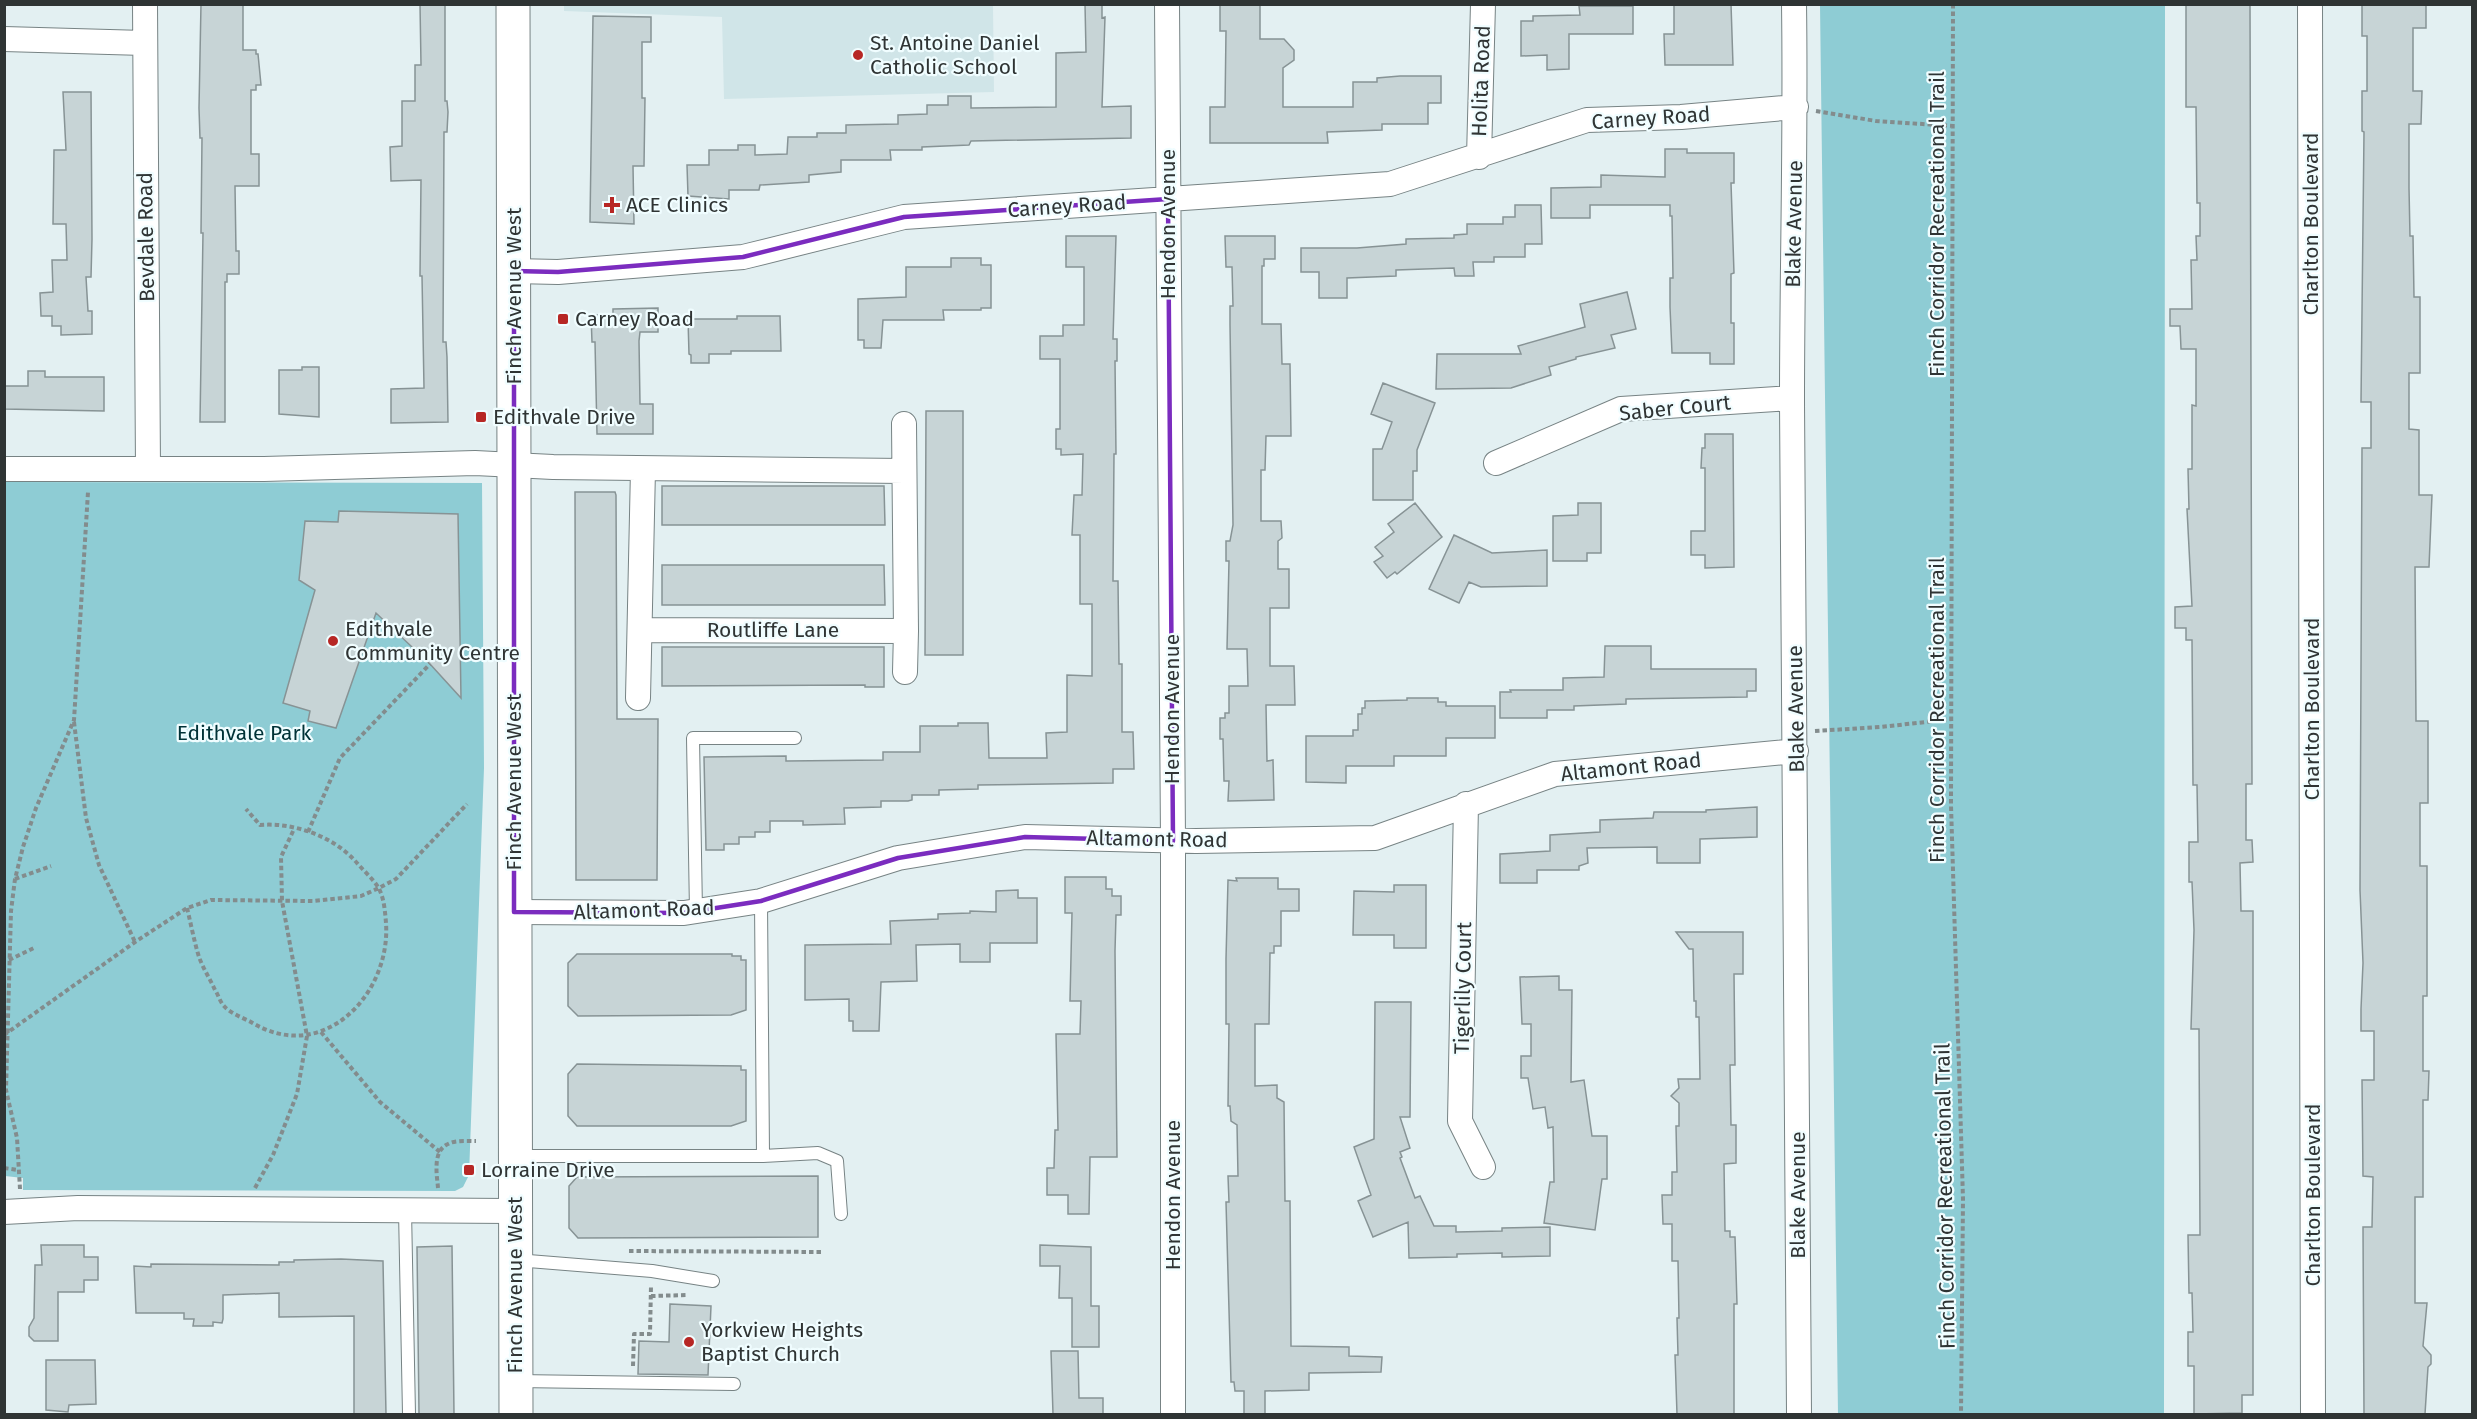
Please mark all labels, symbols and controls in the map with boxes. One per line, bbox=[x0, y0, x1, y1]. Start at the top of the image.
street label: Holita Road bbox=[1466, 25, 1496, 137]
place label: St. Antoine Daniel Catholic School bbox=[870, 30, 1039, 80]
marker: St. Antoine Daniel Catholic School bbox=[851, 48, 865, 62]
street label: Finch Corridor Recreational Trail bbox=[1924, 71, 1950, 377]
street label: Carney Road bbox=[1591, 101, 1711, 135]
street label: Charlton Boulevard bbox=[2298, 132, 2324, 316]
street label: Hendon Avenue bbox=[1155, 149, 1181, 299]
street label: Blake Avenue bbox=[1780, 160, 1808, 288]
street label: Bevdale Road bbox=[132, 172, 160, 302]
street label: Carney Road bbox=[1007, 189, 1127, 223]
place label: ACE Clinics bbox=[626, 192, 728, 218]
marker: ACE Clinics bbox=[603, 196, 621, 214]
street label: Finch Avenue West bbox=[501, 207, 527, 384]
place label: Carney Road bbox=[575, 306, 694, 332]
marker: Carney Road bbox=[556, 312, 570, 326]
street label: Saber Court bbox=[1618, 389, 1732, 427]
place label: Edithvale Drive bbox=[493, 404, 636, 430]
marker: Edithvale Drive bbox=[474, 410, 488, 424]
street label: Finch Corridor Recreational Trail bbox=[1924, 557, 1950, 863]
place label: Edithvale Community Centre bbox=[345, 616, 520, 666]
street label: Routliffe Lane bbox=[707, 617, 839, 643]
street label: Charlton Boulevard bbox=[2299, 617, 2325, 801]
marker: Edithvale Community Centre bbox=[326, 634, 340, 648]
street label: Hendon Avenue bbox=[1159, 634, 1185, 784]
street label: Blake Avenue bbox=[1782, 645, 1810, 773]
street label: Finch Avenue West bbox=[501, 693, 527, 870]
park label: Edithvale Park bbox=[177, 720, 312, 746]
street label: Altamont Road bbox=[1559, 747, 1703, 787]
street label: Altamont Road bbox=[1086, 825, 1228, 853]
street label: Altamont Road bbox=[573, 895, 715, 925]
street label: Tigerlily Court bbox=[1449, 921, 1477, 1054]
street label: Finch Corridor Recreational Trail bbox=[1929, 1043, 1961, 1349]
street label: Charlton Boulevard bbox=[2300, 1103, 2326, 1287]
street label: Hendon Avenue bbox=[1160, 1120, 1186, 1270]
street label: Blake Avenue bbox=[1785, 1131, 1811, 1259]
place label: Lorraine Drive bbox=[481, 1157, 615, 1183]
marker: Lorraine Drive bbox=[462, 1163, 476, 1177]
street label: Finch Avenue West bbox=[502, 1196, 528, 1373]
place label: Yorkview Heights Baptist Church bbox=[701, 1317, 863, 1367]
marker: Yorkview Heights Baptist Church bbox=[682, 1335, 696, 1349]

